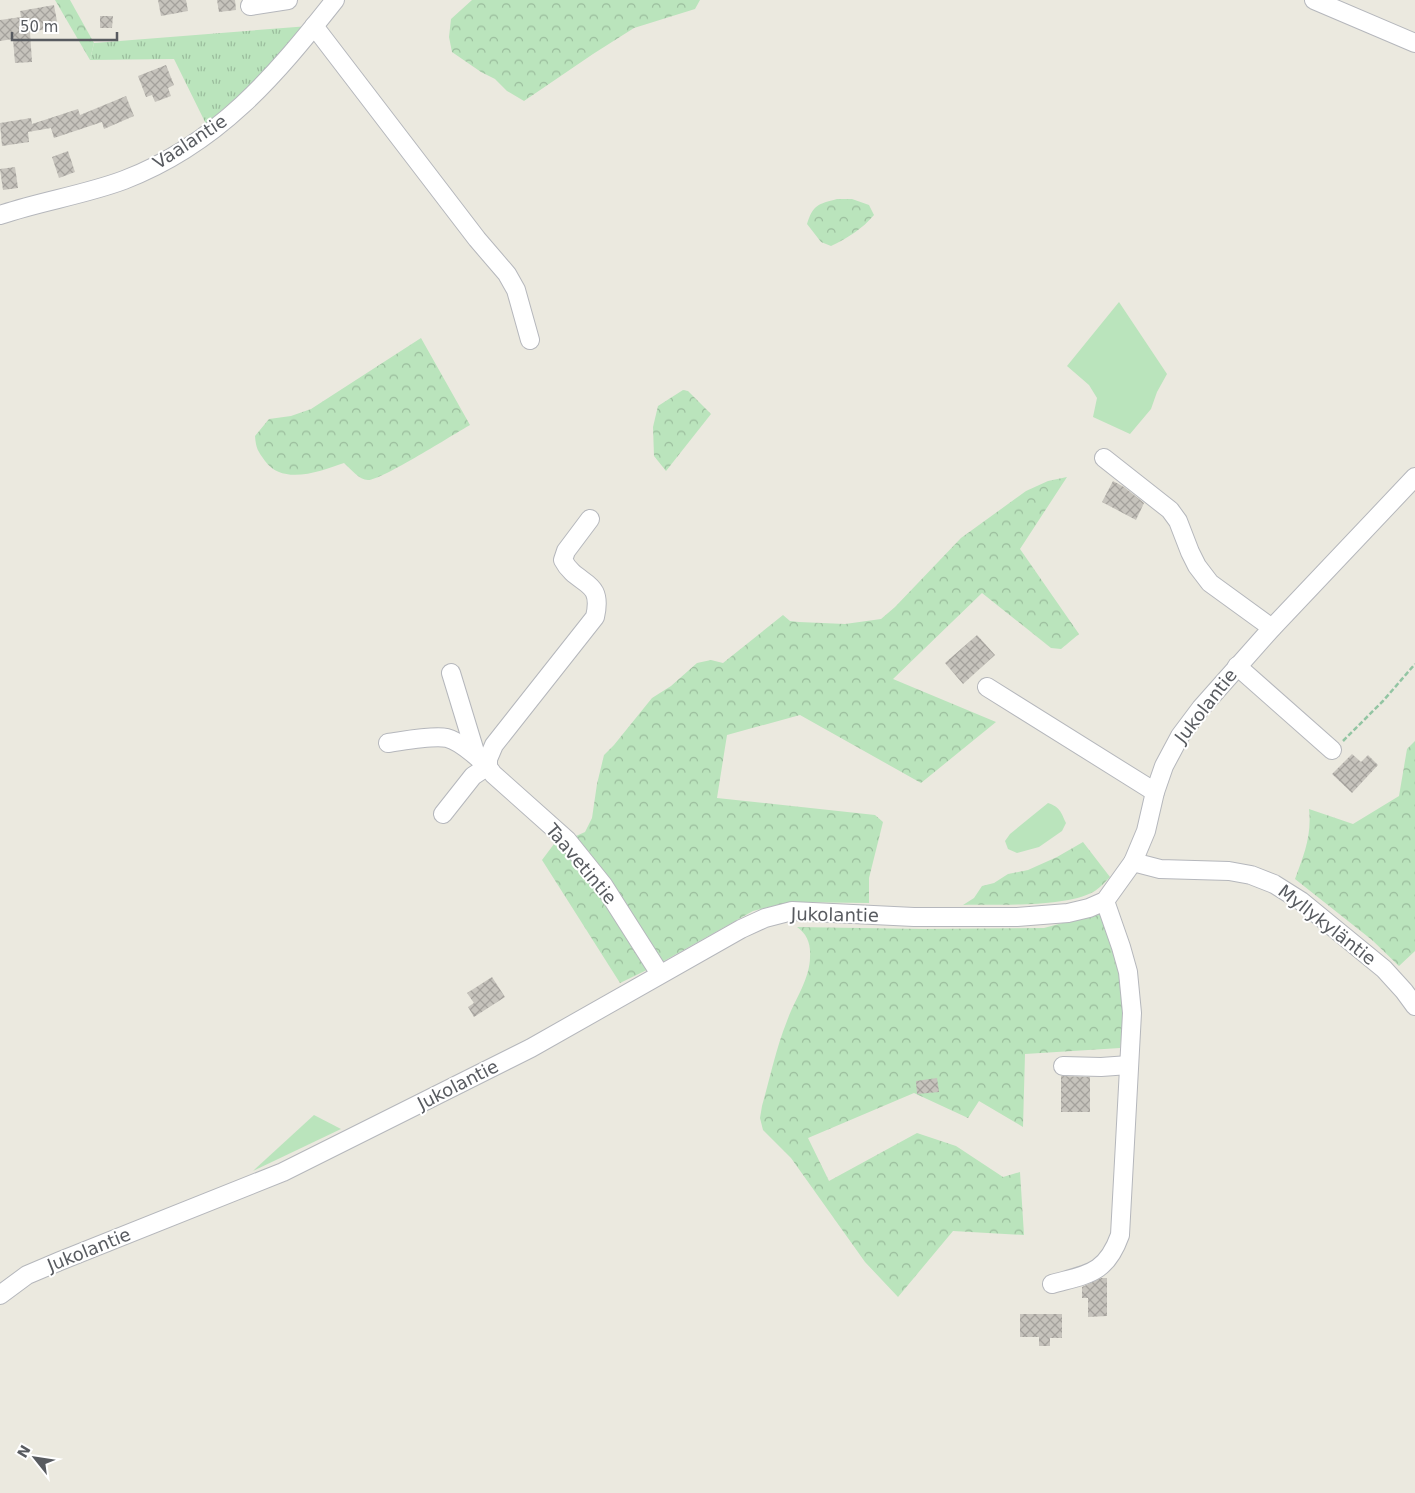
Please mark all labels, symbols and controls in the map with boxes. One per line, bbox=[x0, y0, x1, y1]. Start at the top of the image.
scale bar bbox=[12, 10, 118, 42]
text: 50 m bbox=[20, 18, 58, 36]
street label: Vaalantie bbox=[149, 110, 230, 173]
street label: Jukolantie bbox=[1170, 665, 1241, 748]
street label: Taavetintie bbox=[541, 818, 621, 908]
street label: Myllykyläntie bbox=[1274, 880, 1380, 969]
street label: Jukolantie bbox=[790, 903, 879, 926]
street label: Jukolantie bbox=[413, 1055, 502, 1114]
street label: Jukolantie bbox=[43, 1223, 134, 1276]
north arrow bbox=[10, 1433, 60, 1483]
text: N bbox=[14, 1442, 34, 1461]

